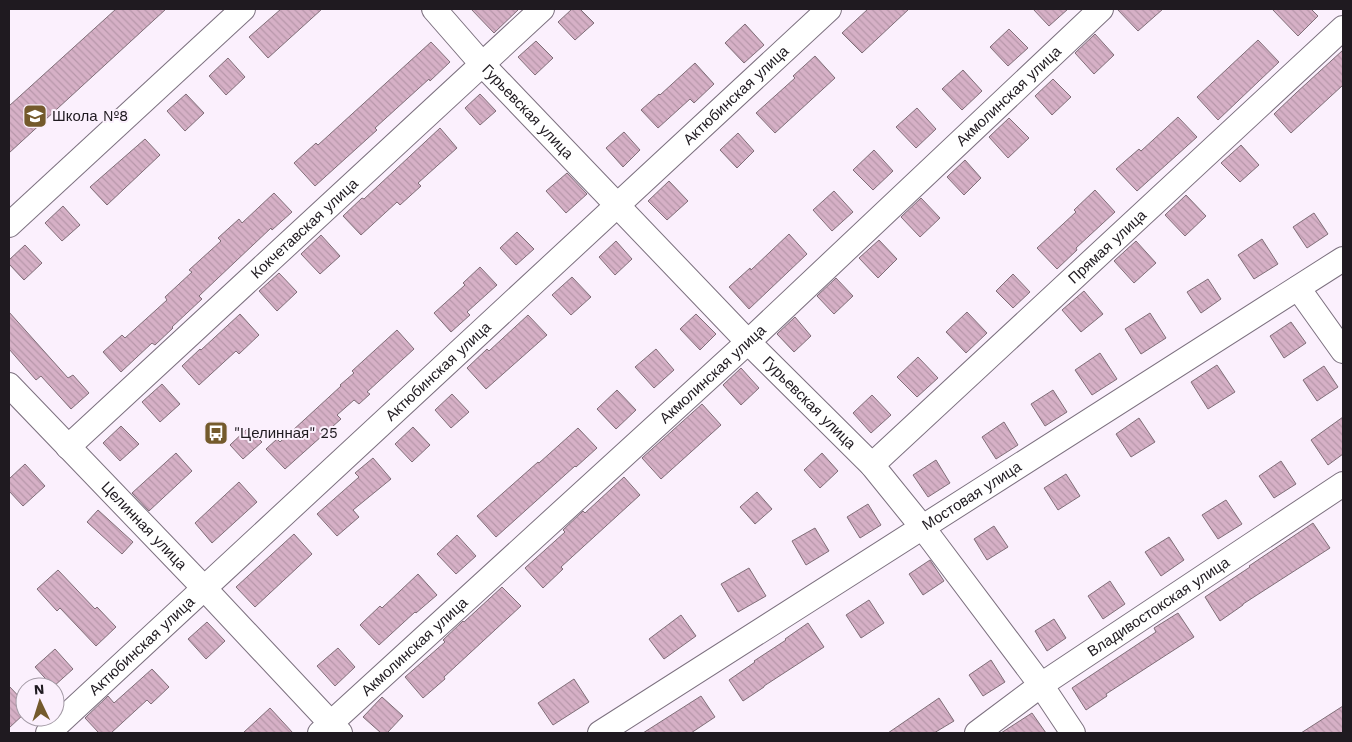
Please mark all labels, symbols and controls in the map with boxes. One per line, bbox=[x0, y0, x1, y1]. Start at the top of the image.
street label: Актюбинская улица bbox=[679, 42, 793, 149]
street label: Акмолинская улица bbox=[952, 42, 1065, 150]
street label: Гурьевская улица bbox=[478, 61, 577, 163]
school or university icon: Школа №8 bbox=[22, 103, 48, 129]
place label: Школа №8 bbox=[52, 107, 128, 125]
street label: Кокчетавская улица bbox=[247, 174, 362, 282]
street label: Прямая улица bbox=[1064, 206, 1151, 287]
street label: Актюбинская улица bbox=[382, 318, 495, 425]
street label: Акмолинская улица bbox=[656, 321, 770, 427]
street label: Гурьевская улица bbox=[759, 353, 860, 453]
bus stop icon: "Целинная" 25 bbox=[203, 420, 229, 446]
place label: "Целинная" 25 bbox=[234, 424, 338, 442]
street label: Мостовая улица bbox=[919, 457, 1025, 534]
street label: Целинная улица bbox=[98, 478, 191, 574]
street label: Владивостокская улица bbox=[1084, 553, 1233, 661]
street label: Актюбинская улица bbox=[85, 592, 199, 699]
street label: Акмолинская улица bbox=[358, 593, 472, 700]
north arrow bbox=[15, 677, 65, 727]
text: N bbox=[33, 681, 45, 697]

